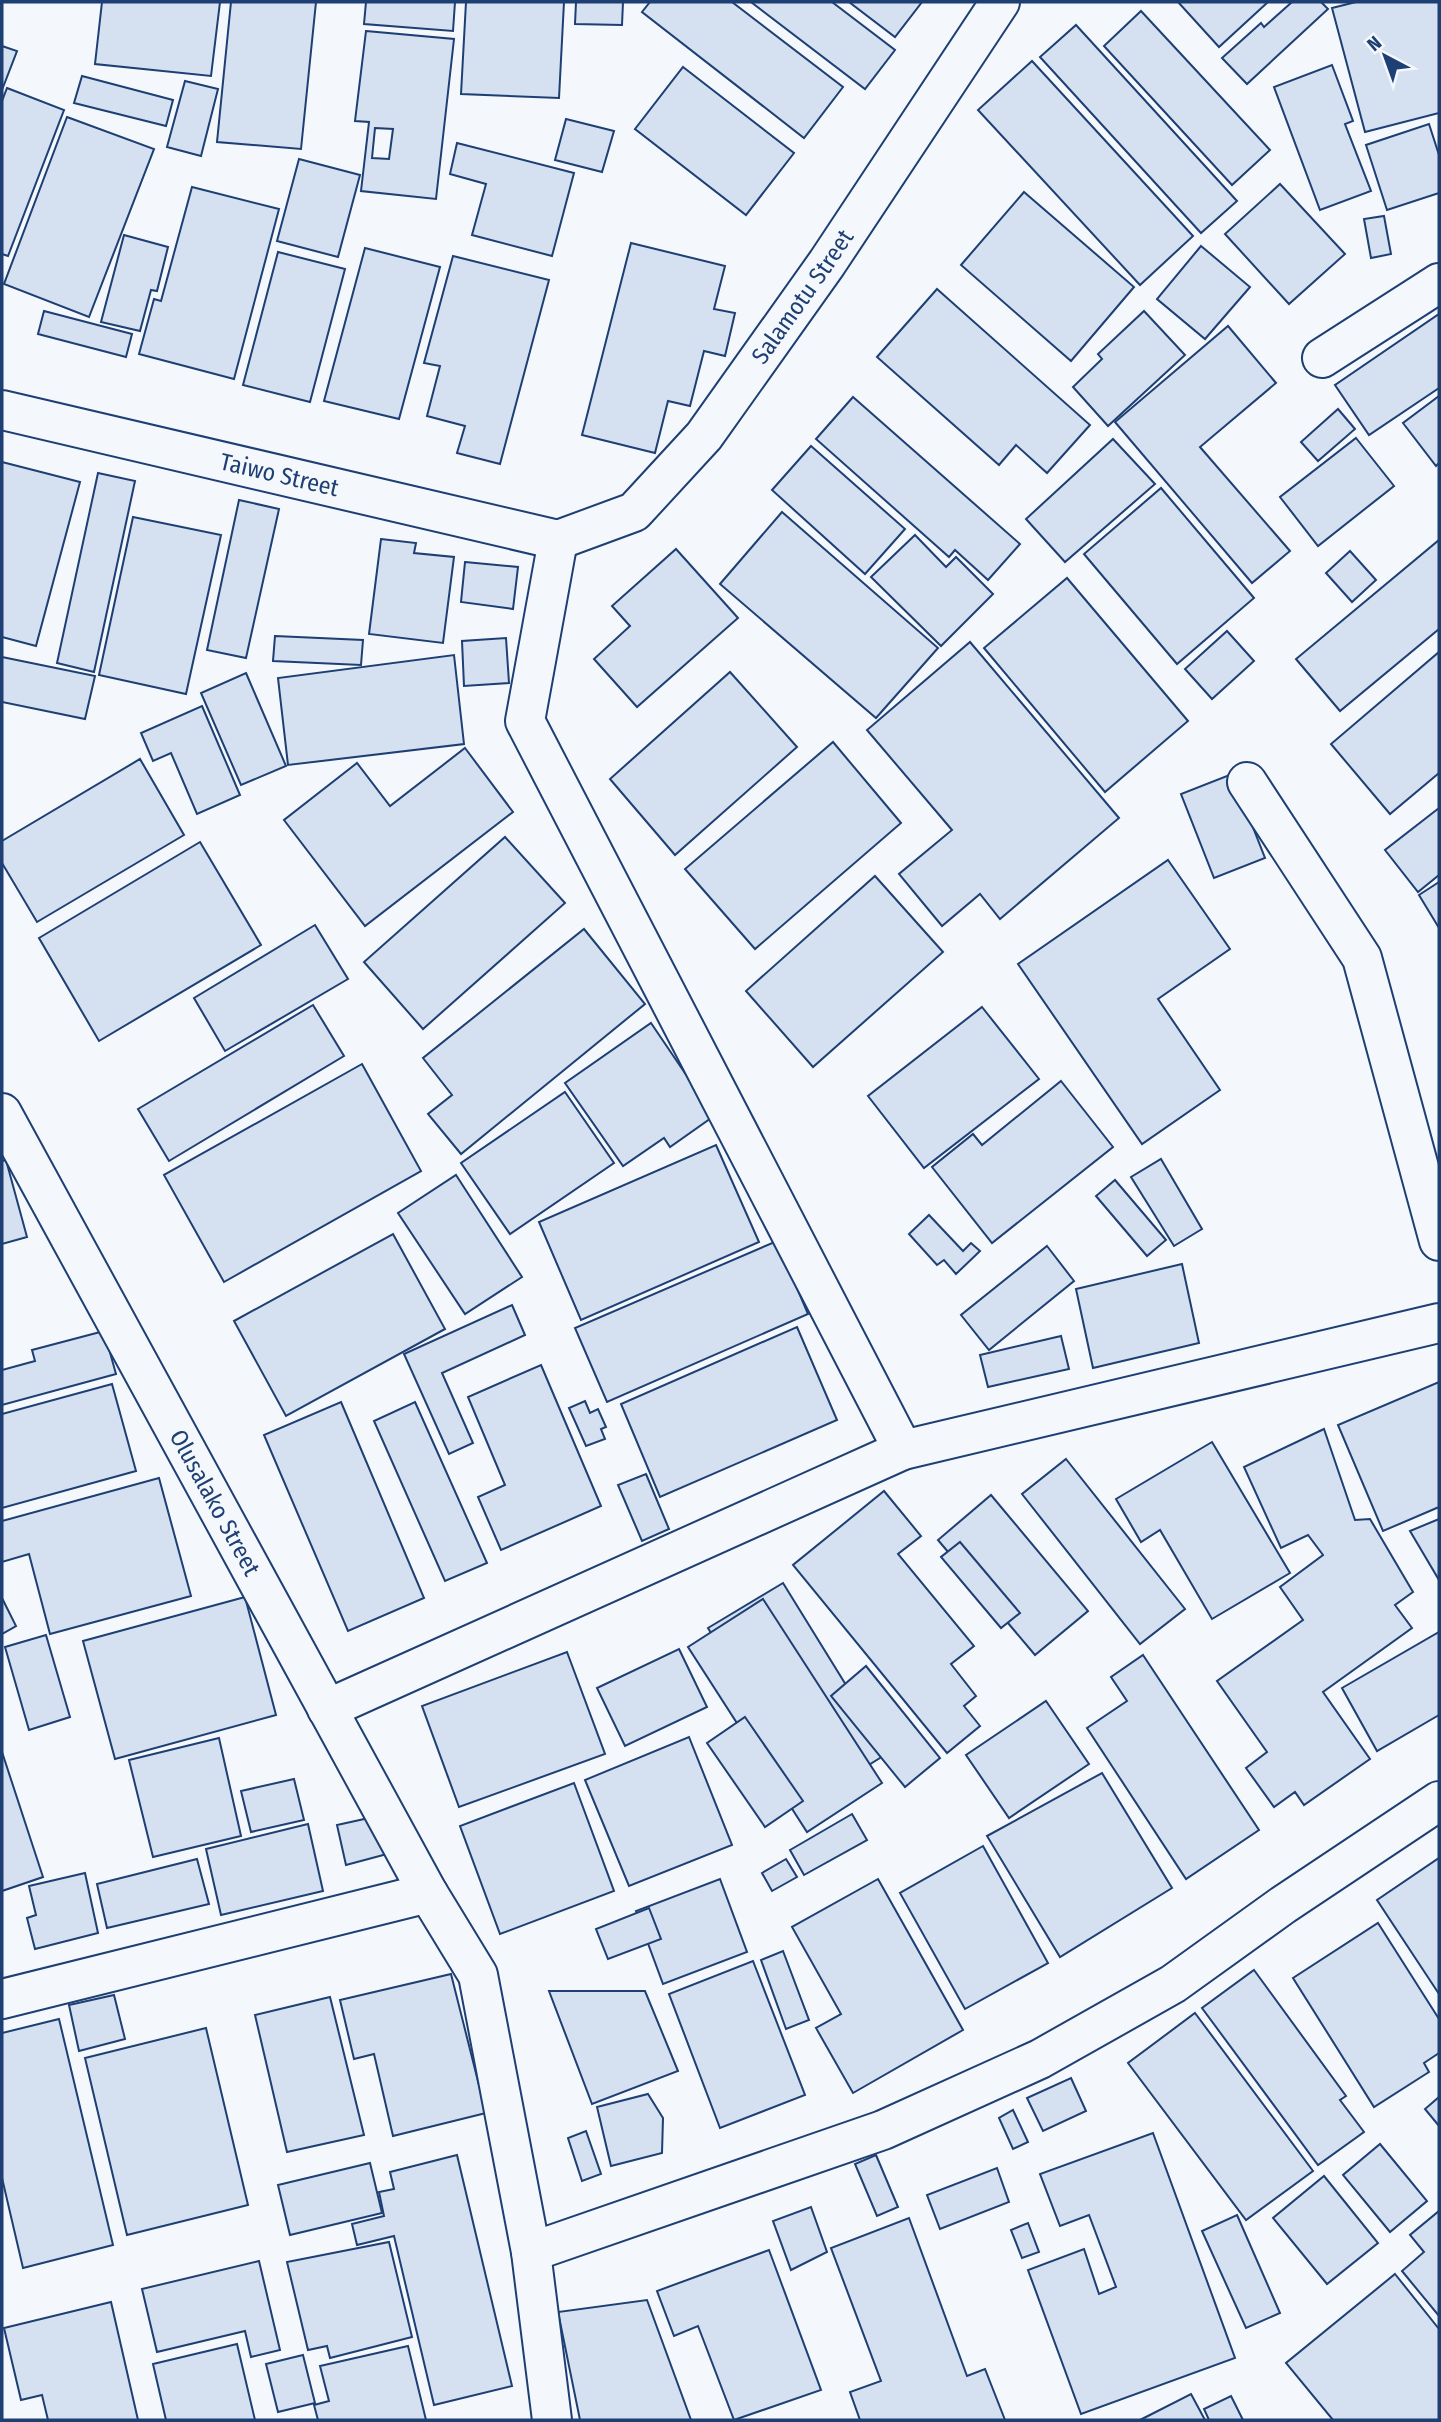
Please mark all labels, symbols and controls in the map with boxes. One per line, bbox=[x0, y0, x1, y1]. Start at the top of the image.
north arrow bbox=[1350, 21, 1420, 91]
text: N bbox=[1362, 31, 1386, 56]
street label: Salamotu Street bbox=[746, 224, 859, 369]
street label: Taiwo Street bbox=[218, 448, 342, 502]
street label: Olusalako Street bbox=[164, 1425, 266, 1581]

